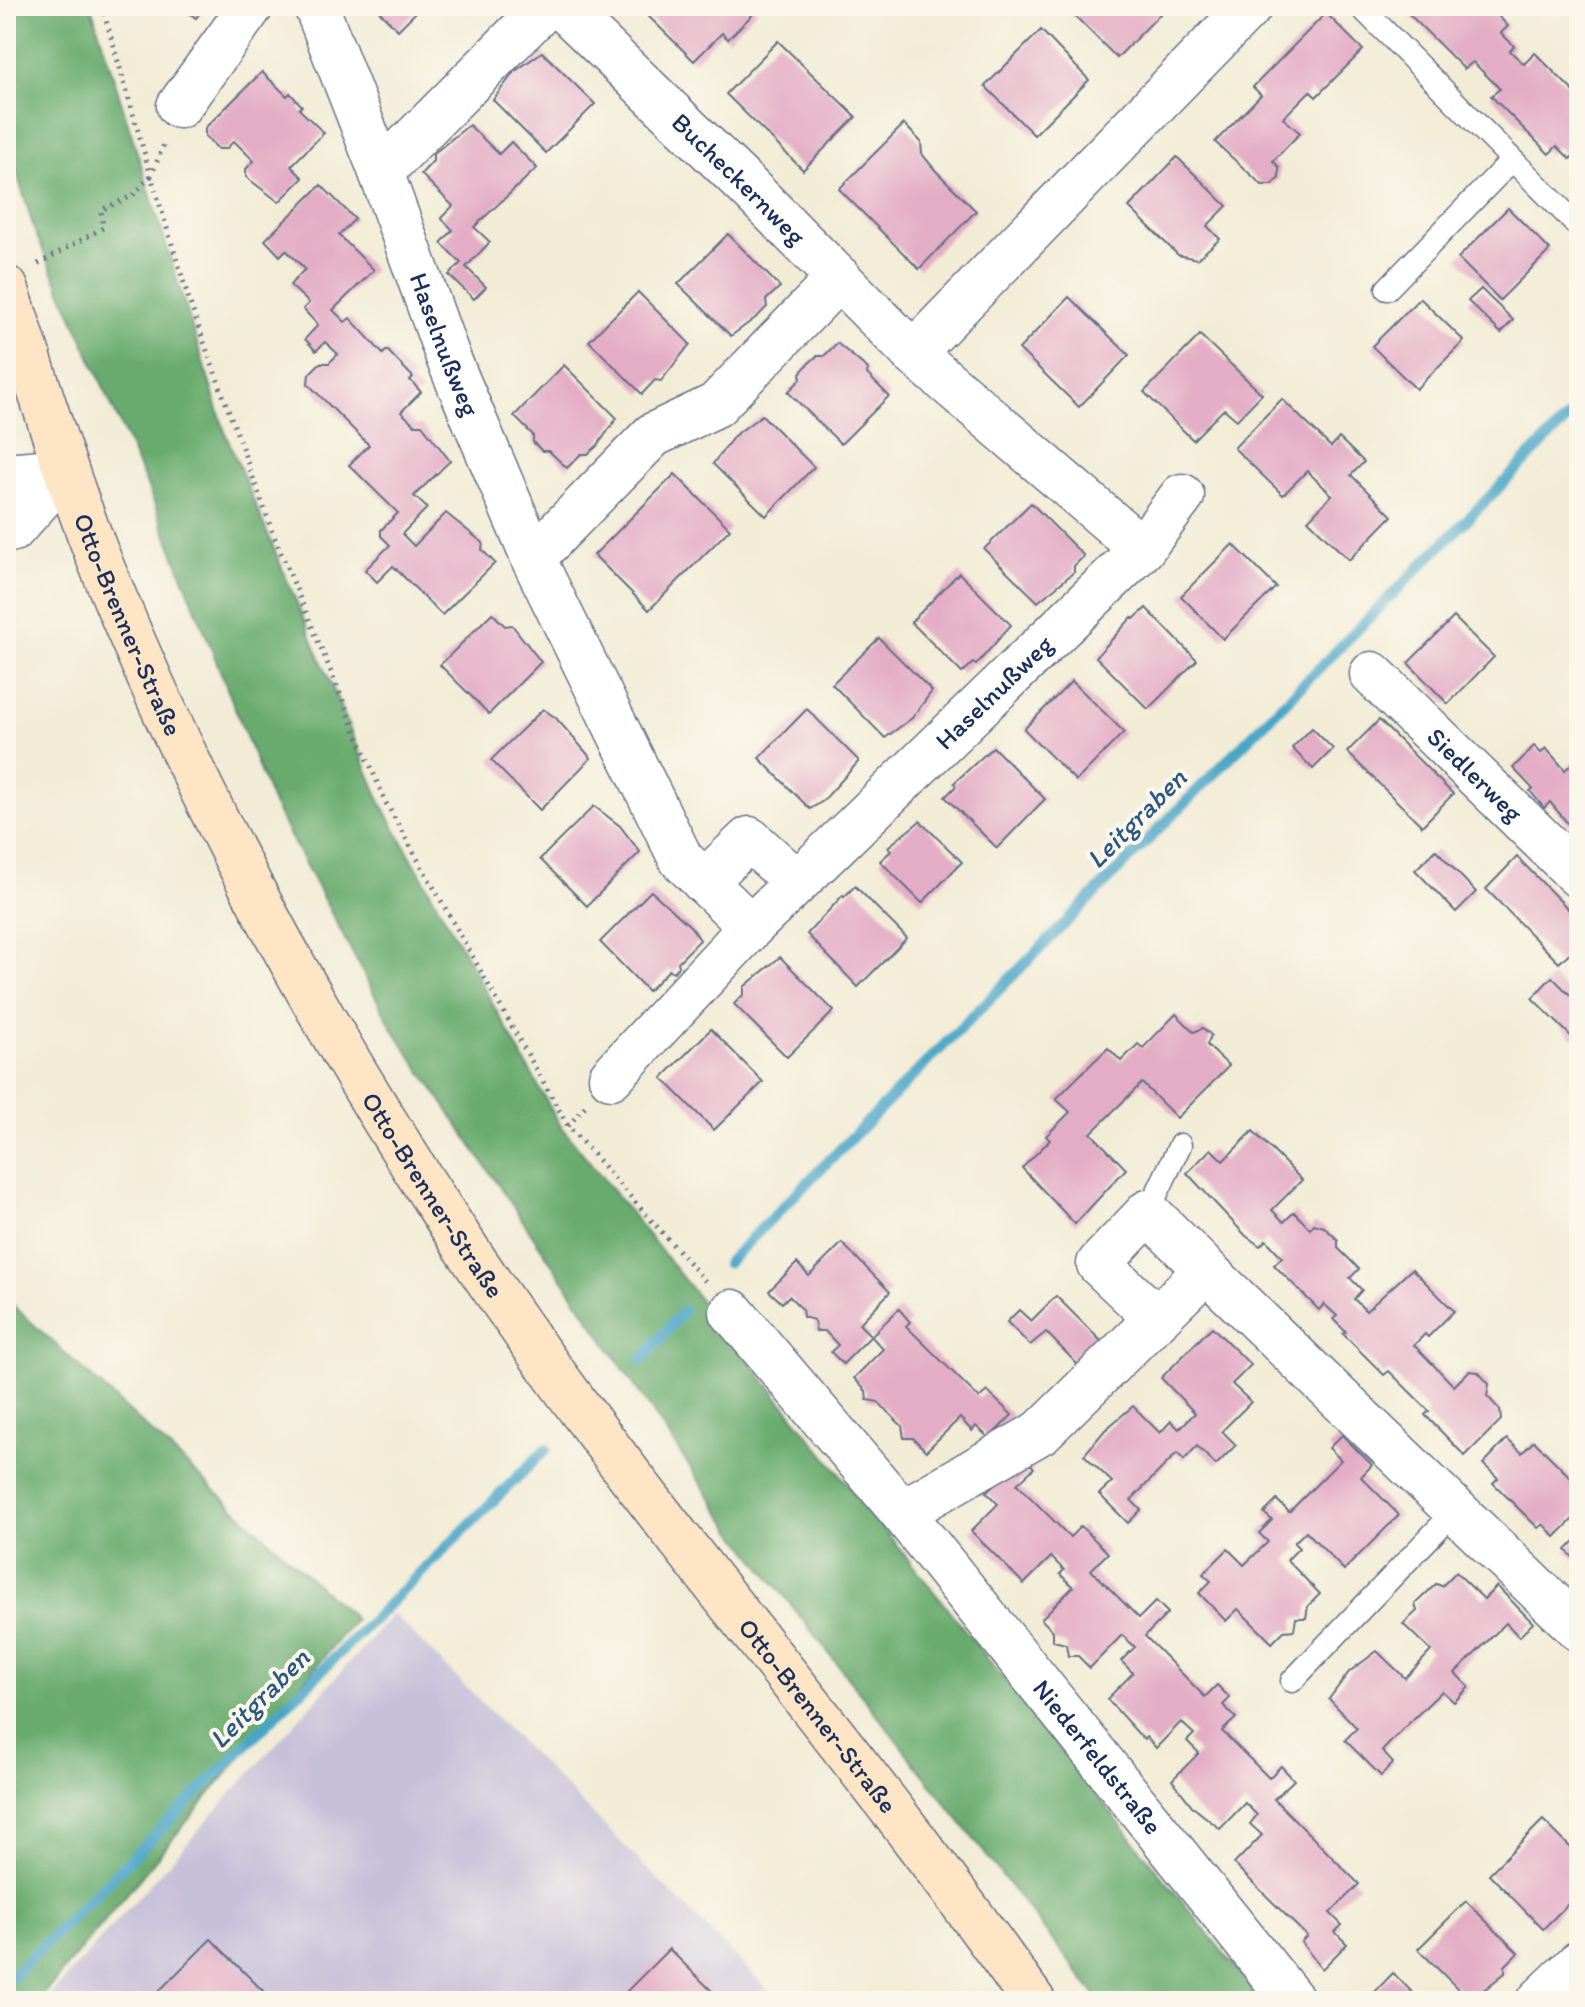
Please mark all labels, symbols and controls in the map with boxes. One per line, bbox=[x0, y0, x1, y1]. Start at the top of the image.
street label: Bucheckernweg bbox=[665, 106, 813, 252]
street label: Haselnußweg bbox=[403, 268, 487, 422]
street label: Otto-Brenner-Straße bbox=[67, 509, 190, 741]
street label: Haselnußweg bbox=[928, 628, 1060, 756]
street label: Siedlerweg bbox=[1420, 721, 1530, 829]
water label: Leitgraben bbox=[1079, 761, 1193, 875]
street label: Otto-Brenner-Straße bbox=[355, 1086, 511, 1304]
street label: Otto-Brenner-Straße bbox=[732, 1612, 904, 1820]
water label: Leitgraben bbox=[202, 1641, 316, 1755]
street label: Niederfeldstraße bbox=[1026, 1673, 1169, 1841]

